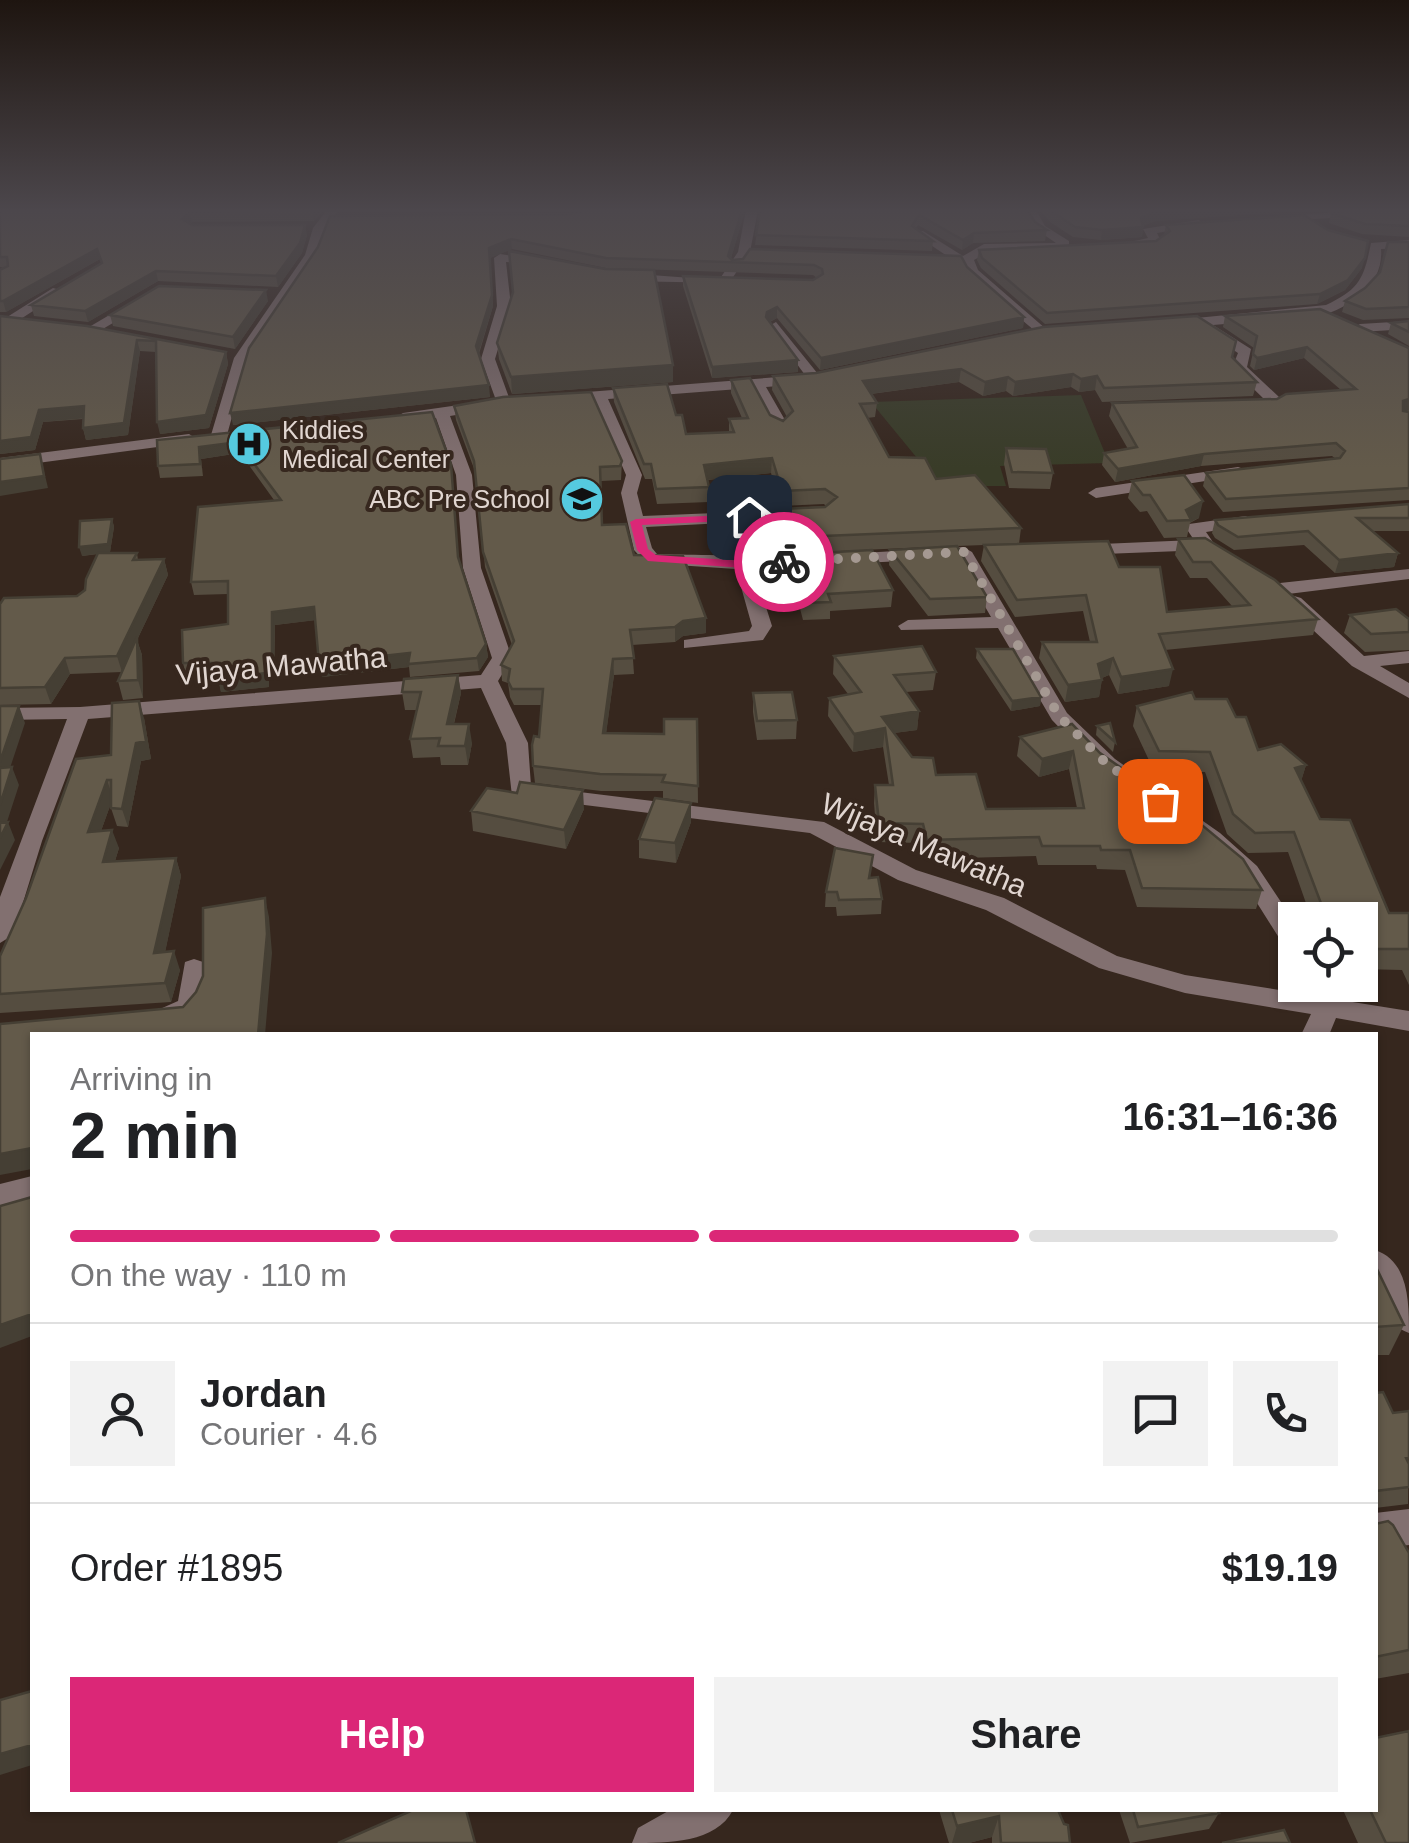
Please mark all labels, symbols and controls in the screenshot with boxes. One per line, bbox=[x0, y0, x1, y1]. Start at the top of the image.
place label: Kiddies Medical Center bbox=[282, 416, 450, 473]
hospital icon: Kiddies Medical Center bbox=[226, 421, 272, 467]
pin bbox=[707, 475, 792, 560]
school or university icon: ABC Pre School bbox=[559, 476, 605, 522]
place label: ABC Pre School bbox=[369, 485, 550, 513]
icon: home bbox=[722, 490, 777, 545]
courier bbox=[734, 512, 834, 612]
icon: bike bbox=[757, 535, 812, 590]
street label: Vijaya Mawatha bbox=[174, 640, 388, 691]
pin bbox=[1118, 759, 1203, 844]
icon: bag bbox=[1133, 774, 1188, 829]
street label: Wijaya Mawatha bbox=[816, 786, 1032, 903]
map controls bbox=[1278, 902, 1378, 1002]
button: locate bbox=[1278, 902, 1378, 1002]
text: Arriving in bbox=[70, 1061, 212, 1097]
text: 16:31–16:36 bbox=[1122, 1096, 1338, 1138]
text: 2 min bbox=[70, 1099, 240, 1172]
text: On the way · 110 m bbox=[70, 1257, 347, 1293]
button: person bbox=[70, 1361, 175, 1466]
button: chat bbox=[1103, 1361, 1208, 1466]
button: phone bbox=[1233, 1361, 1338, 1466]
text: Jordan bbox=[200, 1373, 327, 1415]
text: Courier · 4.6 bbox=[200, 1416, 378, 1452]
text: Order #1895 bbox=[70, 1547, 283, 1589]
text: $19.19 bbox=[1222, 1547, 1338, 1589]
button: Help bbox=[70, 1677, 694, 1792]
button: Share bbox=[714, 1677, 1338, 1792]

